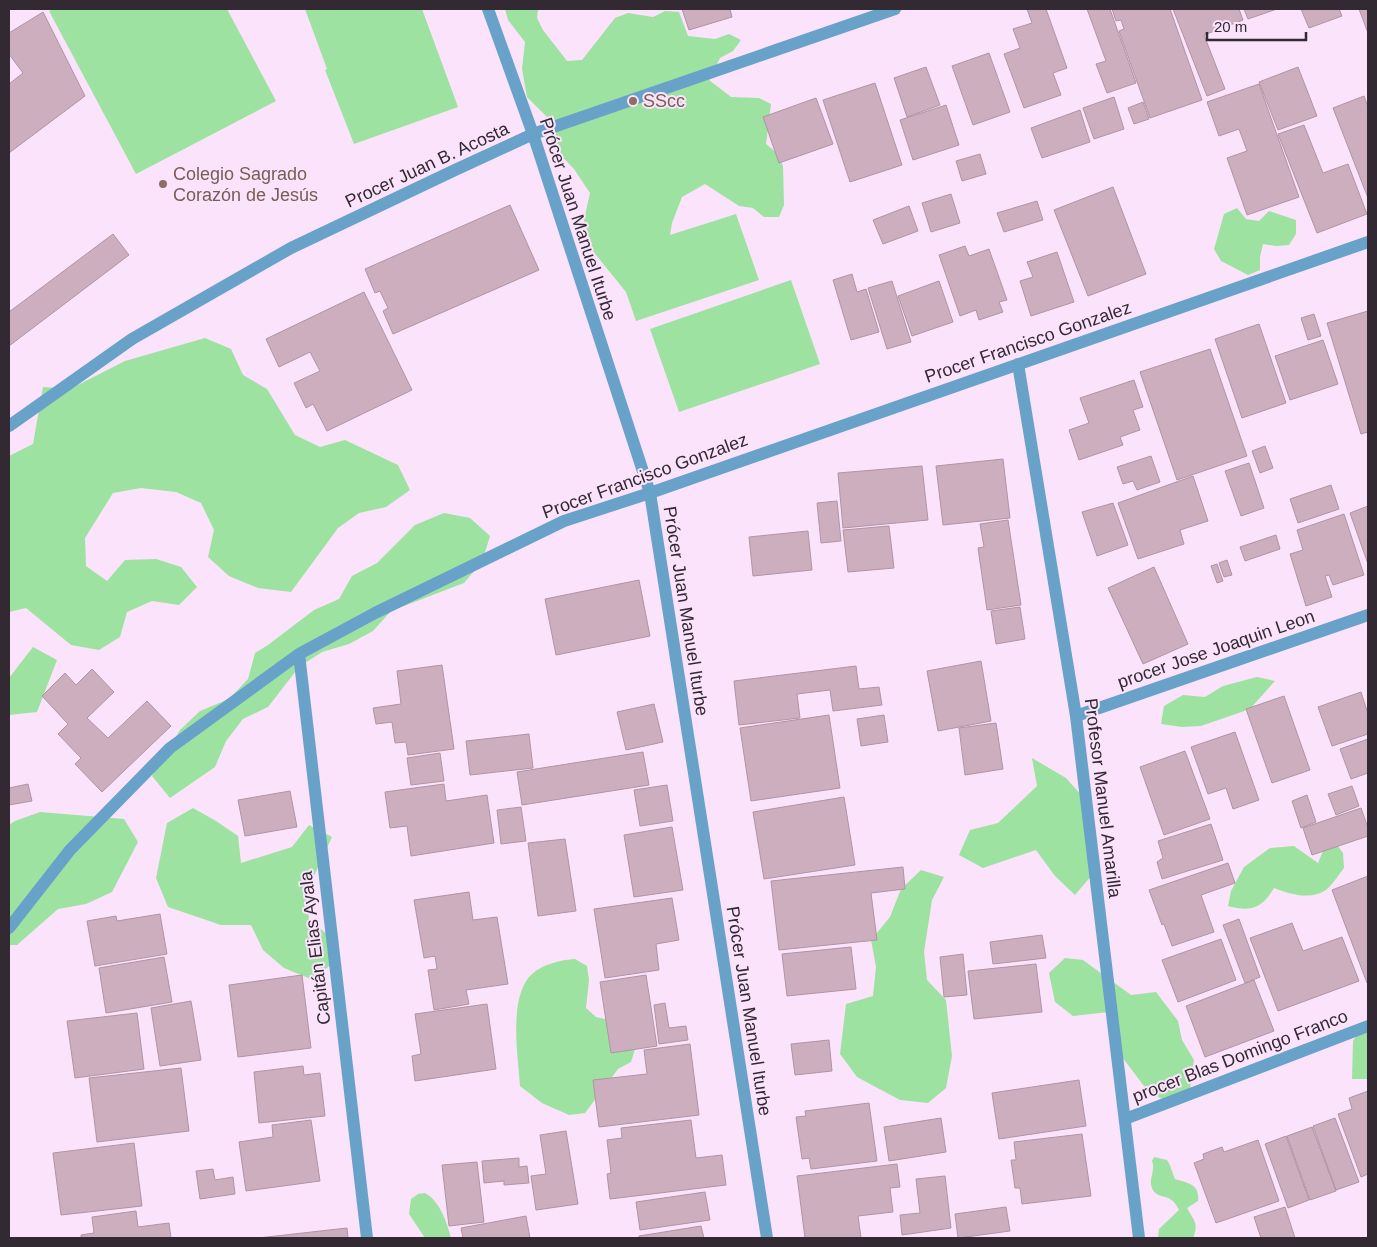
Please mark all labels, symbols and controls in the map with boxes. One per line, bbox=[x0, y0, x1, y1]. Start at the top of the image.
scale bar bbox=[1207, 10, 1306, 42]
text: 20 m bbox=[1214, 18, 1247, 35]
place label: SScc bbox=[643, 91, 685, 111]
marker: SScc bbox=[627, 95, 639, 107]
street label: Prócer Juan Manuel Iturbe bbox=[536, 115, 620, 323]
street label: Procer Juan B. Acosta bbox=[342, 118, 513, 212]
place label: Colegio Sagrado Corazón de Jesús bbox=[173, 164, 318, 205]
marker: Colegio Sagrado Corazón de Jesús bbox=[157, 178, 169, 190]
street label: Procer Francisco Gonzalez bbox=[922, 297, 1134, 387]
street label: Procer Francisco Gonzalez bbox=[540, 429, 750, 523]
street label: Prócer Juan Manuel Iturbe bbox=[660, 505, 712, 717]
street label: procer Jose Joaquin Leon bbox=[1115, 606, 1317, 692]
street label: Profesor Manuel Amarilla bbox=[1081, 697, 1125, 900]
street label: Capitán Elias Ayala bbox=[296, 869, 334, 1026]
street label: Prócer Juan Manuel Iturbe bbox=[723, 905, 775, 1117]
street label: procer Blas Domingo Franco bbox=[1129, 1006, 1351, 1106]

